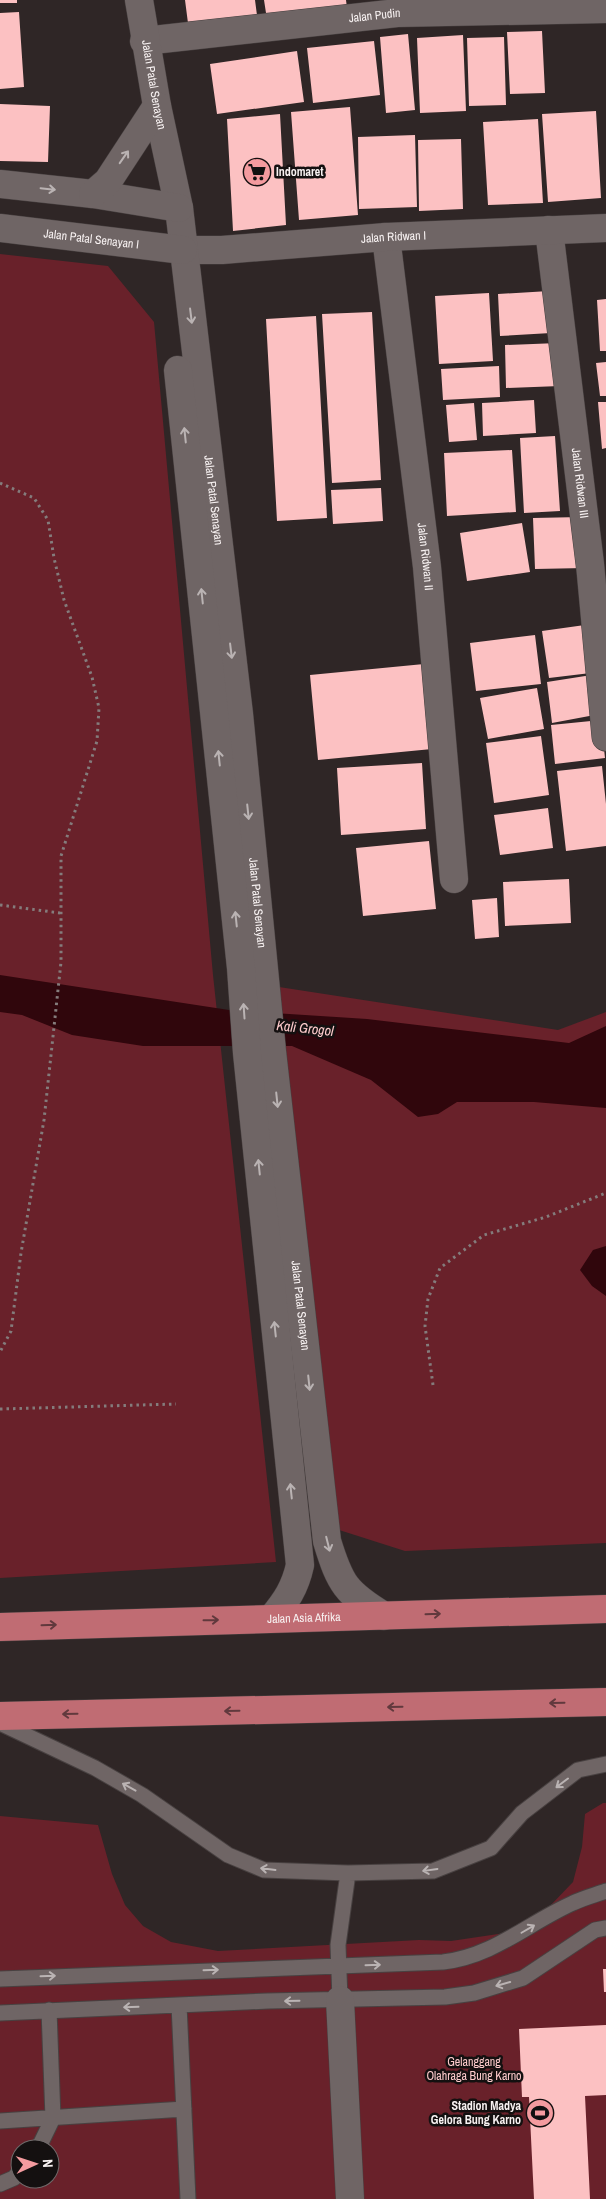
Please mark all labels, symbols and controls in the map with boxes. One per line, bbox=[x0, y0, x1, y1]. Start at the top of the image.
street label: Jalan Pudin bbox=[348, 5, 401, 26]
street label: Jalan Patal Senayan bbox=[138, 39, 170, 131]
one-way arrow bbox=[119, 150, 129, 164]
supermarket icon: Indomaret bbox=[242, 157, 272, 187]
place label: Indomaret bbox=[276, 164, 324, 180]
one-way arrow bbox=[40, 184, 56, 194]
street label: Jalan Patal Senayan I bbox=[43, 225, 140, 253]
street label: Jalan Ridwan I bbox=[360, 227, 426, 247]
one-way arrow bbox=[186, 307, 196, 323]
one-way arrow bbox=[180, 427, 190, 443]
street label: Jalan Ridwan III bbox=[568, 447, 592, 519]
street label: Jalan Patal Senayan bbox=[200, 454, 227, 546]
street label: Jalan Ridwan II bbox=[414, 522, 437, 591]
one-way arrow bbox=[197, 588, 207, 604]
one-way arrow bbox=[226, 642, 236, 658]
one-way arrow bbox=[214, 750, 224, 766]
one-way arrow bbox=[244, 804, 253, 820]
street label: Jalan Patal Senayan bbox=[245, 857, 270, 948]
one-way arrow bbox=[231, 912, 241, 928]
one-way arrow bbox=[239, 1003, 249, 1019]
water label: Kali Grogol bbox=[275, 1016, 335, 1040]
one-way arrow bbox=[272, 1092, 282, 1108]
one-way arrow bbox=[254, 1160, 263, 1176]
street label: Jalan Patal Senayan bbox=[288, 1260, 314, 1351]
one-way arrow bbox=[270, 1321, 280, 1337]
one-way arrow bbox=[304, 1375, 314, 1391]
one-way arrow bbox=[287, 1483, 296, 1499]
one-way arrow bbox=[324, 1536, 333, 1552]
street label: Jalan Asia Afrika bbox=[267, 1609, 341, 1627]
one-way arrow bbox=[424, 1609, 441, 1619]
one-way arrow bbox=[203, 1615, 219, 1624]
one-way arrow bbox=[40, 1620, 56, 1629]
one-way arrow bbox=[550, 1699, 566, 1708]
one-way arrow bbox=[387, 1702, 404, 1712]
one-way arrow bbox=[225, 1706, 241, 1715]
one-way arrow bbox=[62, 1709, 78, 1719]
one-way arrow bbox=[556, 1777, 569, 1788]
one-way arrow bbox=[122, 1782, 136, 1792]
one-way arrow bbox=[260, 1864, 276, 1874]
one-way arrow bbox=[422, 1865, 438, 1875]
one-way arrow bbox=[521, 1923, 535, 1933]
one-way arrow bbox=[364, 1960, 381, 1970]
one-way arrow bbox=[202, 1965, 218, 1974]
one-way arrow bbox=[40, 1971, 56, 1980]
one-way arrow bbox=[495, 1980, 511, 1990]
one-way arrow bbox=[284, 1996, 300, 2006]
one-way arrow bbox=[123, 2002, 139, 2011]
park label: Gelanggang Olahraga Bung Karno bbox=[426, 2054, 522, 2084]
place label: Stadion Madya Gelora Bung Karno bbox=[431, 2098, 522, 2128]
sports icon: Stadion Madya Gelora Bung Karno bbox=[525, 2098, 555, 2128]
north arrow bbox=[10, 2139, 60, 2189]
text: N bbox=[39, 2159, 57, 2168]

